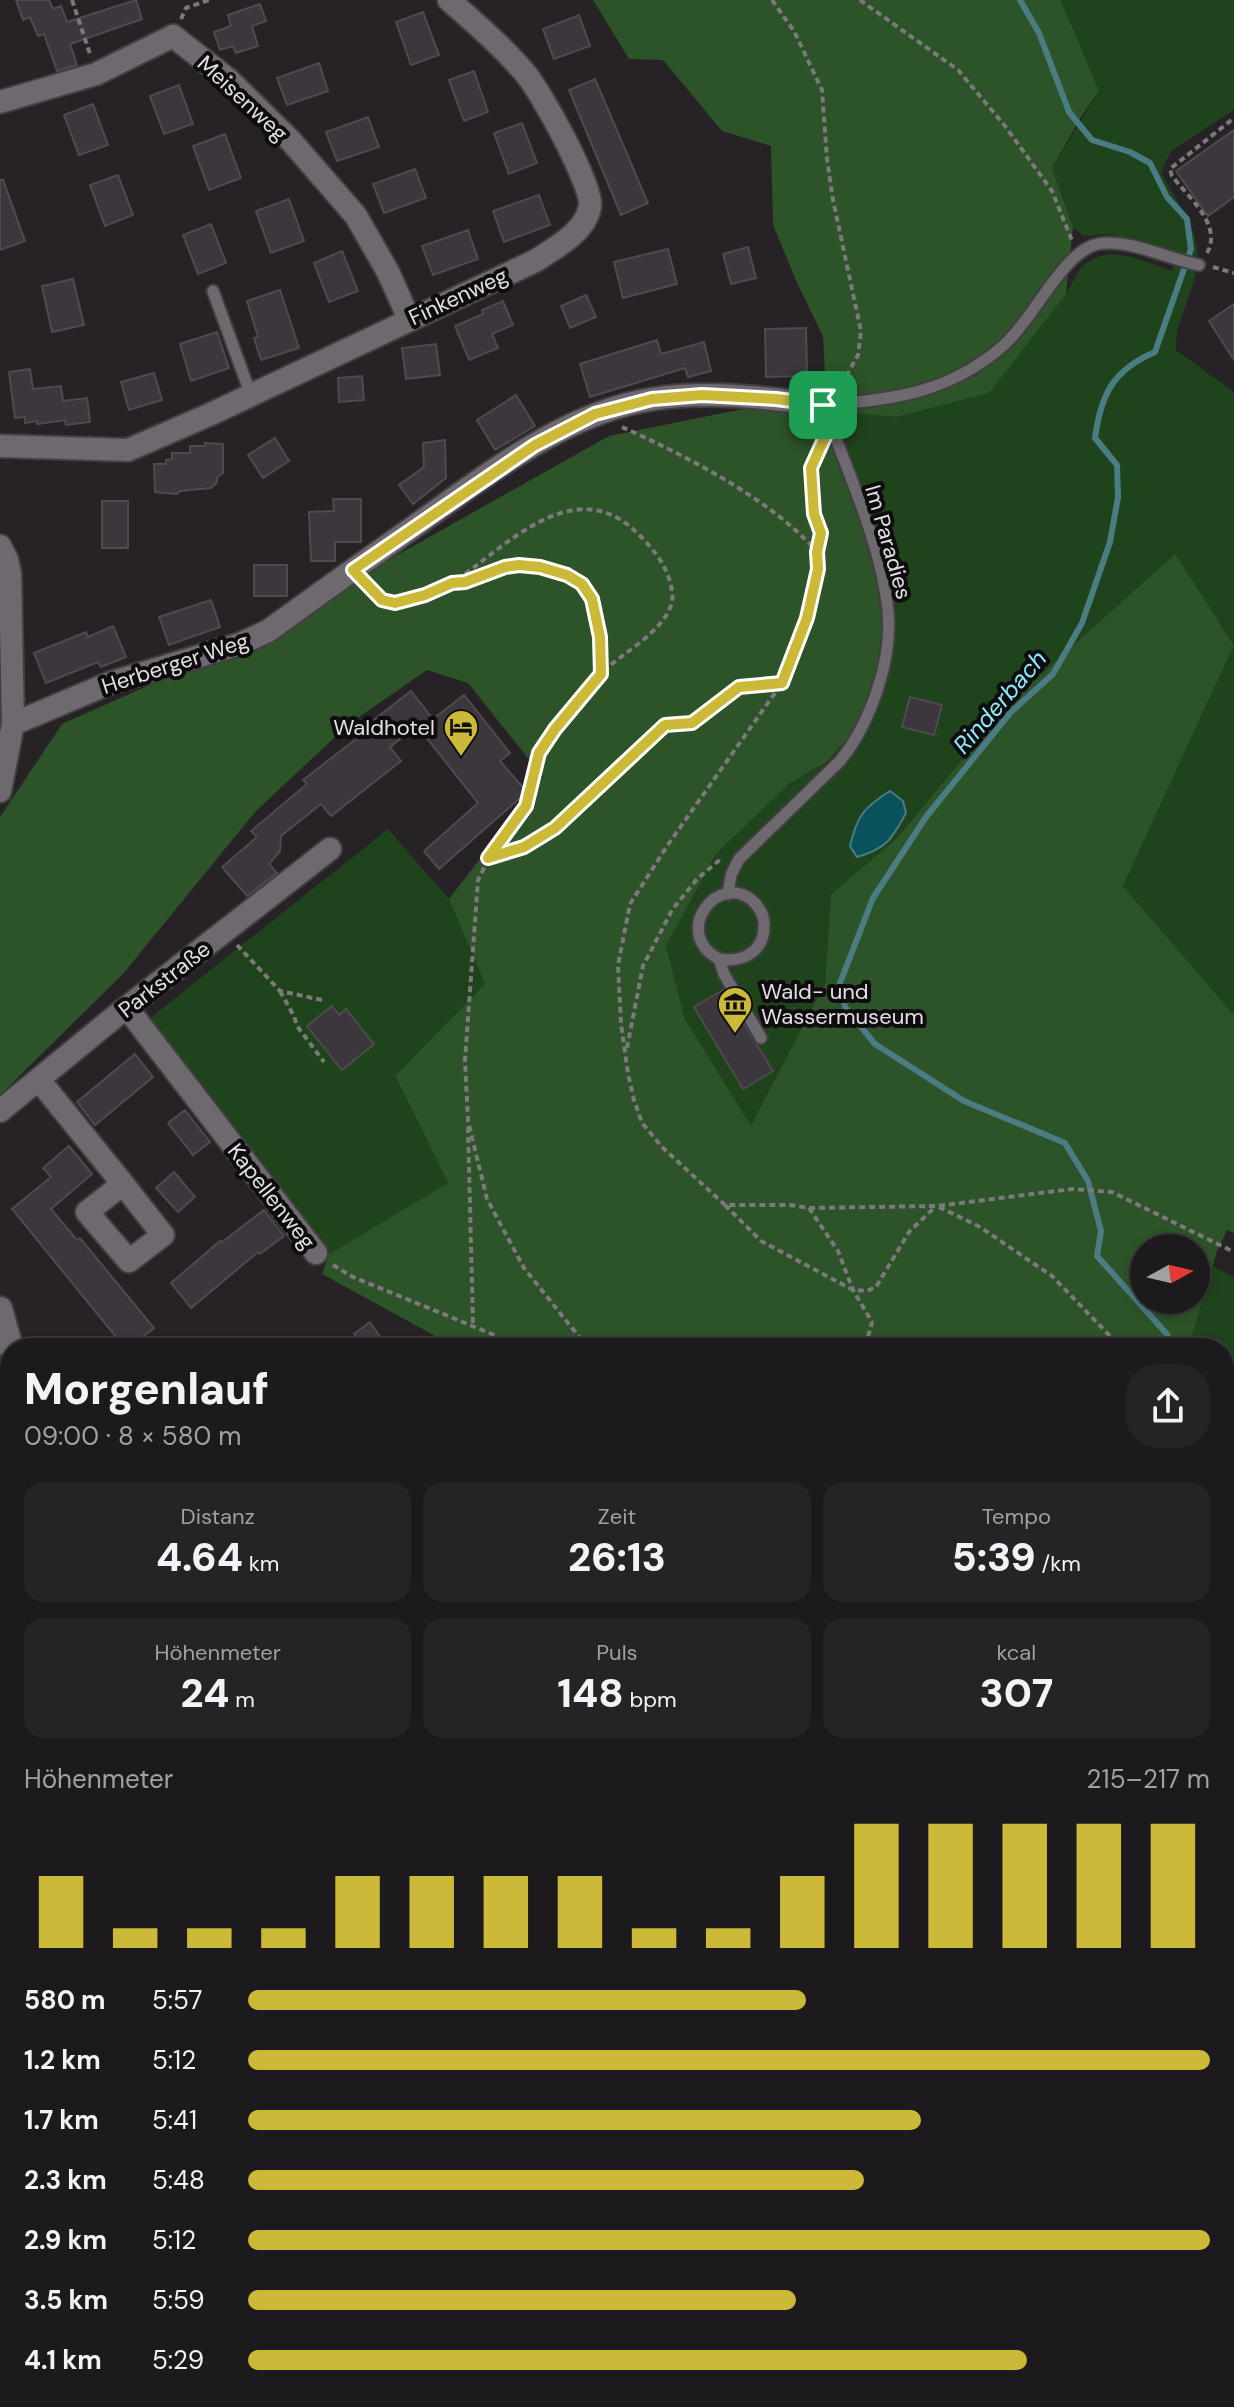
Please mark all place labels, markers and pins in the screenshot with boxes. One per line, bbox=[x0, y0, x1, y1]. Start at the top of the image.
pin bbox=[789, 371, 857, 439]
hotel icon: Waldhotel bbox=[442, 708, 480, 758]
place label: Waldhotel bbox=[333, 713, 435, 742]
place label: Wald- und Wassermuseum bbox=[761, 977, 924, 1031]
museum icon: Wald- und Wassermuseum bbox=[716, 985, 754, 1035]

